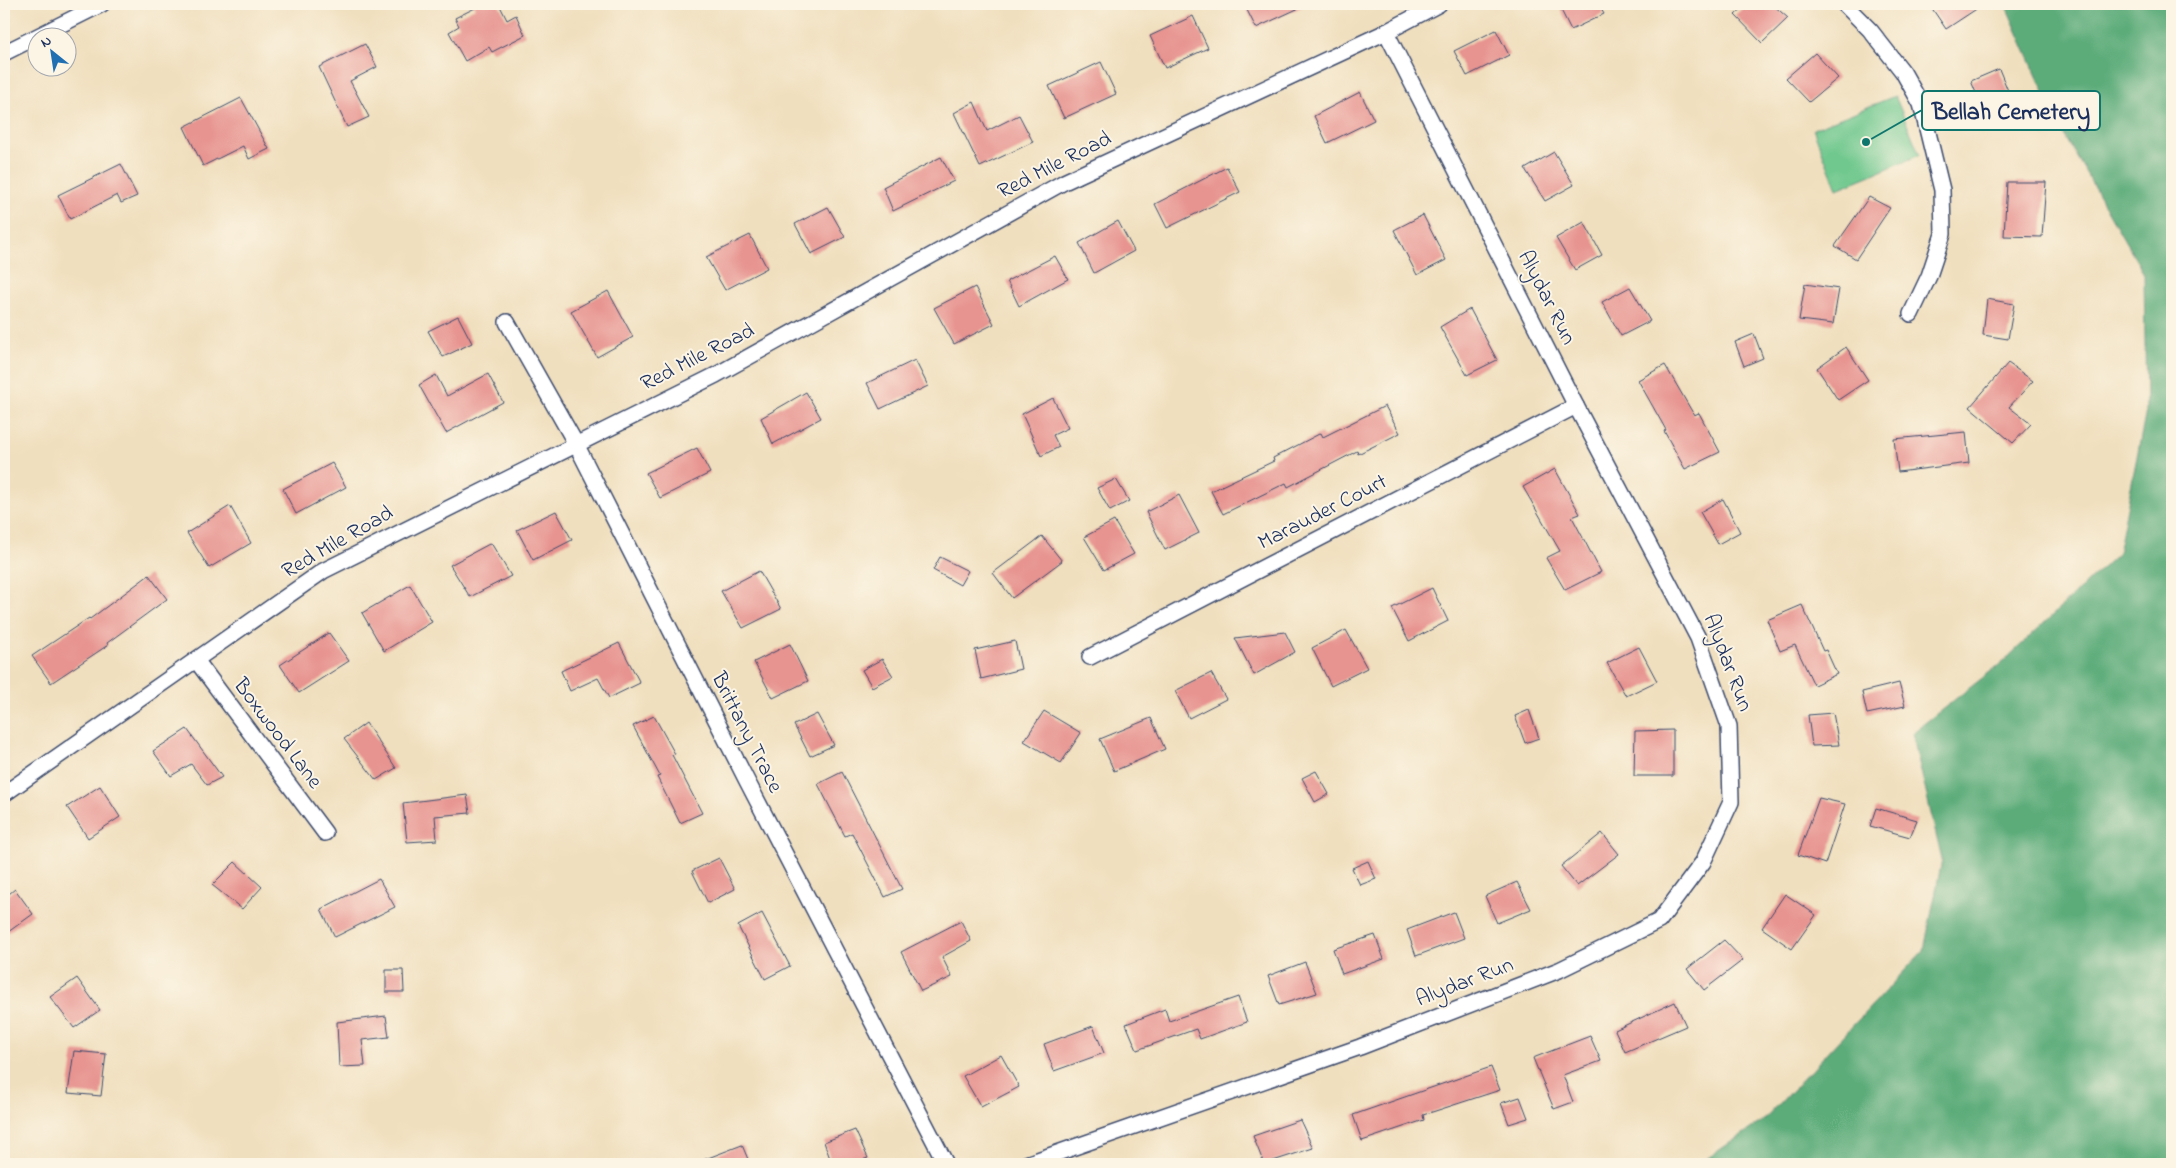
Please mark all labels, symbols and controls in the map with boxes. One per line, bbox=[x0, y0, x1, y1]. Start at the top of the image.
north arrow bbox=[28, 28, 78, 78]
text: N bbox=[37, 31, 56, 53]
callout: Bellah Cemetery bbox=[1922, 91, 2100, 130]
text: Bellah Cemetery bbox=[1931, 96, 2090, 132]
street label: Red Mile Road bbox=[992, 124, 1118, 208]
street label: Alydar Run bbox=[1508, 245, 1583, 351]
street label: Red Mile Road bbox=[635, 316, 761, 400]
street label: Marauder Court bbox=[1253, 466, 1394, 559]
street label: Red Mile Road bbox=[276, 498, 400, 588]
street label: Alydar Run bbox=[1693, 610, 1760, 717]
street label: Brittany Trace bbox=[700, 666, 790, 800]
street label: Boxwood Lane bbox=[224, 671, 330, 796]
street label: Alydar Run bbox=[1412, 950, 1519, 1017]

